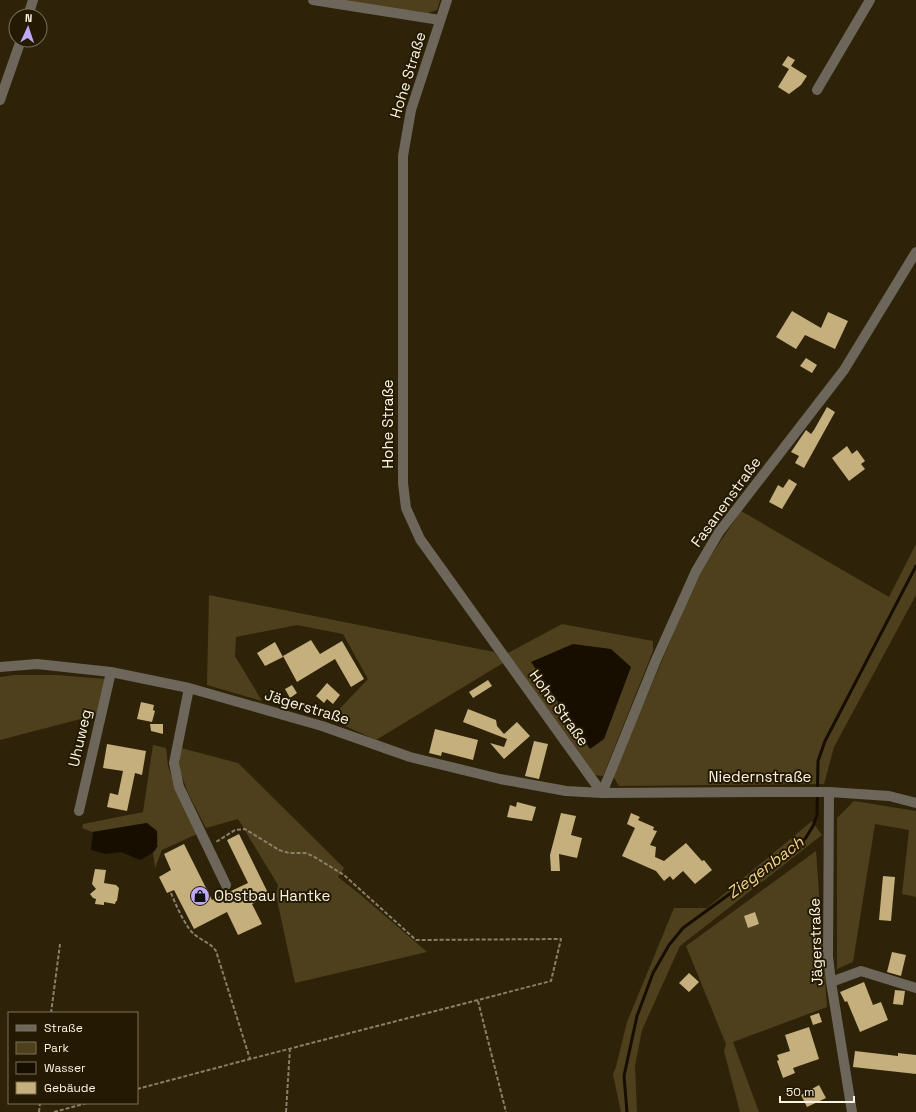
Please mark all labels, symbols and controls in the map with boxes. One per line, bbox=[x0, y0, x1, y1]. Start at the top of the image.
north arrow bbox=[8, 8, 48, 48]
text: N bbox=[24, 11, 33, 25]
street label: Hohe Straße bbox=[385, 29, 430, 120]
street label: Hohe Straße bbox=[378, 379, 397, 469]
street label: Fasanenstraße bbox=[686, 453, 765, 551]
street label: Hohe Straße bbox=[525, 666, 593, 750]
street label: Jägerstraße bbox=[262, 685, 352, 728]
street label: Uhuweg bbox=[64, 707, 95, 769]
street label: Niedernstraße bbox=[709, 767, 812, 786]
water label: Ziegenbach bbox=[723, 831, 809, 903]
shop icon: Obstbau Hantke bbox=[189, 885, 211, 907]
place label: Obstbau Hantke bbox=[214, 886, 330, 905]
street label: Jägerstraße bbox=[804, 898, 827, 986]
legend bbox=[8, 1012, 138, 1104]
text: Straße bbox=[44, 1020, 83, 1036]
text: Park bbox=[44, 1040, 69, 1056]
text: Wasser bbox=[44, 1060, 86, 1076]
scale bar bbox=[780, 1078, 854, 1104]
text: Gebäude bbox=[44, 1080, 96, 1096]
text: 50 m bbox=[786, 1084, 814, 1100]

